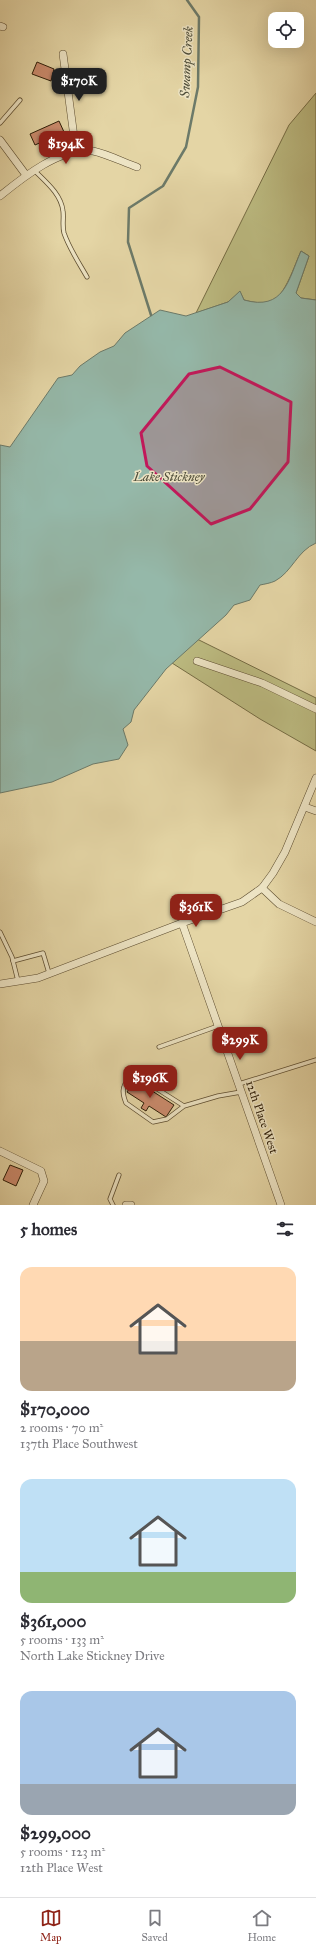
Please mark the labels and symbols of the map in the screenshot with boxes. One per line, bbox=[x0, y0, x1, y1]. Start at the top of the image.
water label: Swamp Creek bbox=[177, 26, 197, 99]
pin: $170K bbox=[51, 68, 107, 102]
pin: $194K bbox=[38, 131, 94, 165]
water label: Lake Stickney bbox=[132, 469, 206, 485]
pin: $361K bbox=[168, 894, 224, 928]
pin: $299K bbox=[212, 1027, 268, 1061]
pin: $196K bbox=[122, 1065, 178, 1099]
street label: 12th Place West bbox=[243, 1079, 281, 1156]

